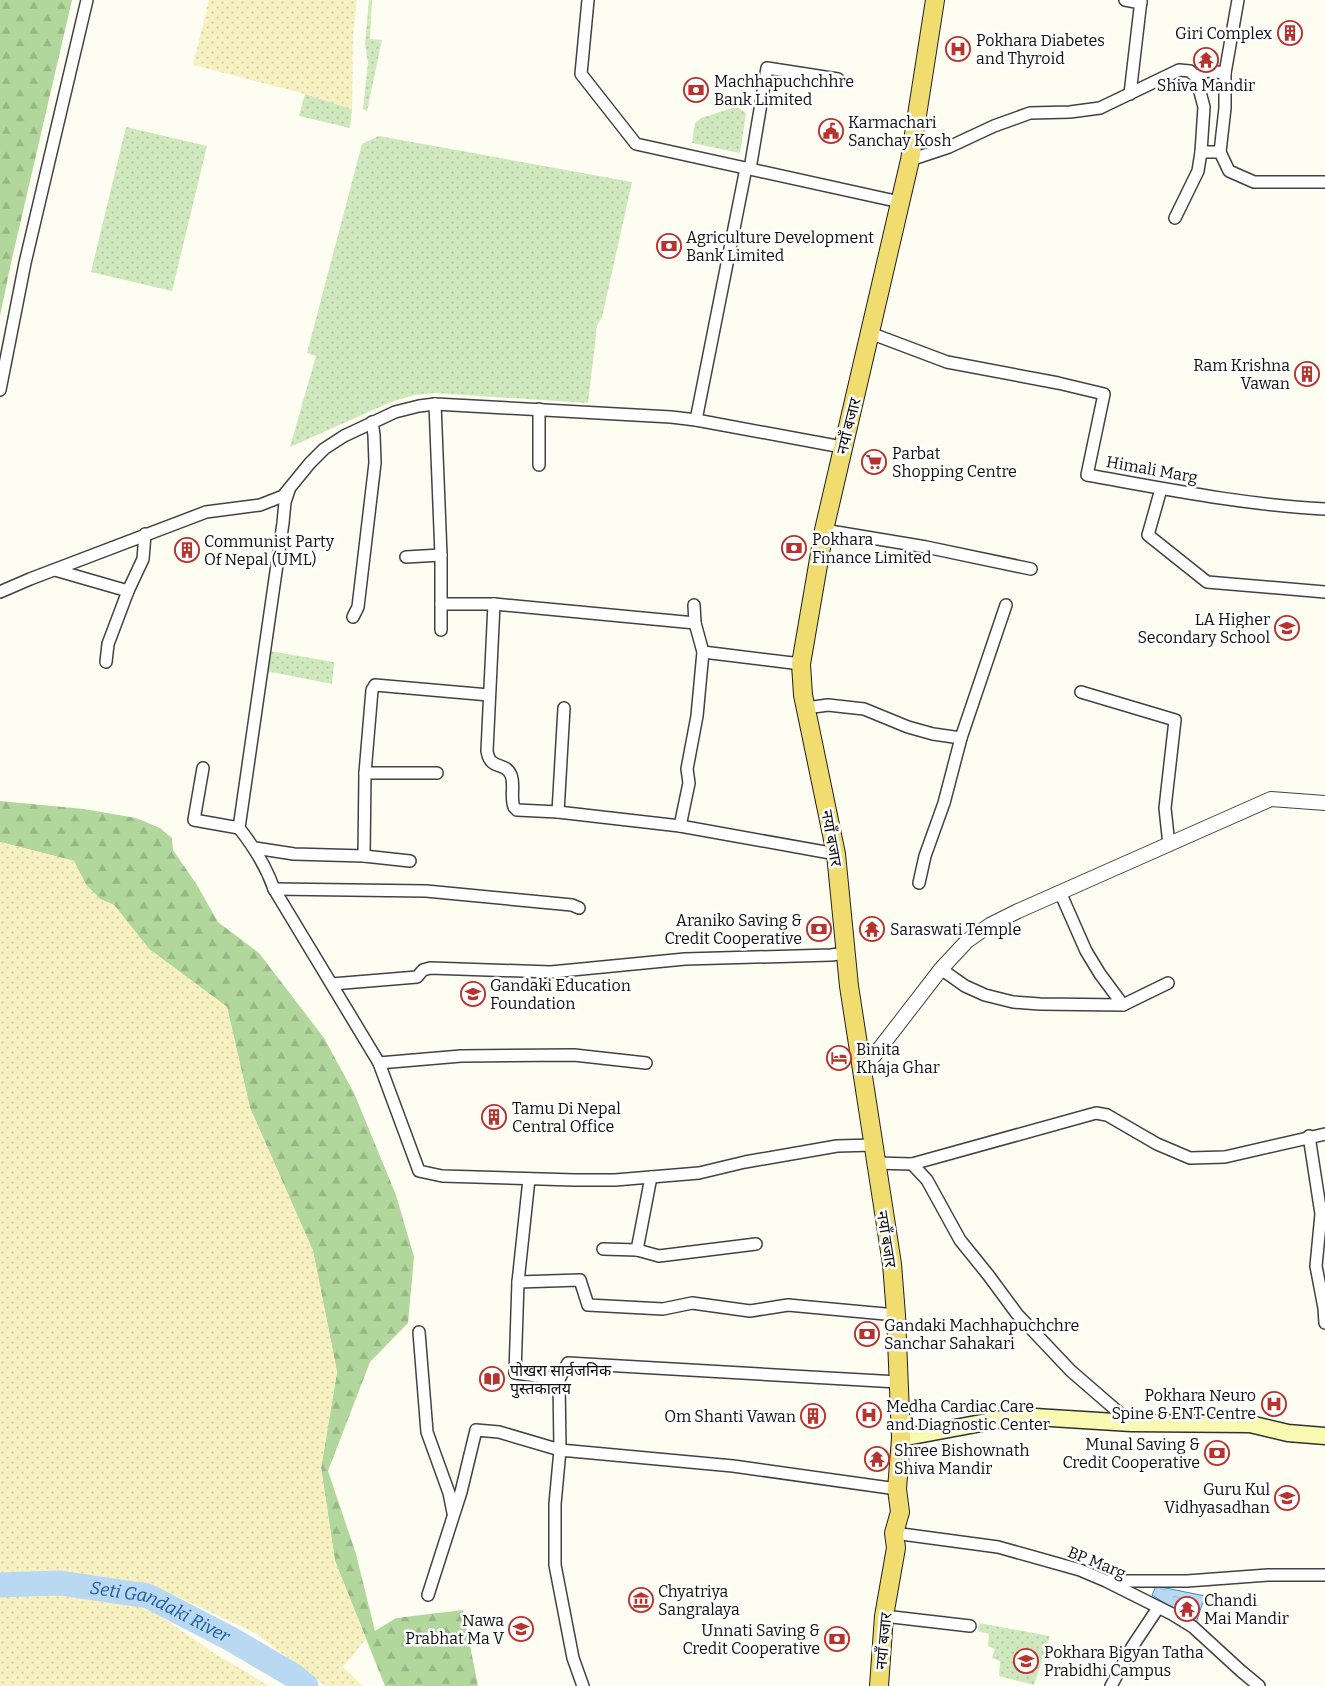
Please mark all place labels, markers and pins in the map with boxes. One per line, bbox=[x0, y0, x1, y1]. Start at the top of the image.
building icon: Giri Complex bbox=[1277, 20, 1303, 46]
place label: Giri Complex bbox=[1175, 24, 1272, 43]
place label: Pokhara Diabetes and Thyroid bbox=[976, 31, 1105, 68]
hospital icon: Pokhara Diabetes and Thyroid bbox=[945, 36, 971, 62]
temple icon: Shiva Mandir bbox=[1193, 47, 1219, 73]
place label: Machhapuchchhre Bank Limited bbox=[714, 72, 854, 109]
place label: Shiva Mandir bbox=[1157, 76, 1255, 95]
bank icon: Machhapuchchhre Bank Limited bbox=[683, 77, 709, 103]
place label: Karmachari Sanchay Kosh bbox=[848, 113, 951, 150]
public building icon: Karmachari Sanchay Kosh bbox=[818, 118, 844, 144]
place label: Agriculture Development Bank Limited bbox=[686, 228, 874, 265]
bank icon: Agriculture Development Bank Limited bbox=[656, 233, 682, 259]
place label: Ram Krishna Vawan bbox=[1193, 356, 1290, 393]
building icon: Ram Krishna Vawan bbox=[1294, 361, 1320, 387]
place label: Parbat Shopping Centre bbox=[892, 444, 1017, 481]
supermarket icon: Parbat Shopping Centre bbox=[861, 449, 887, 475]
place label: Pokhara Finance Limited bbox=[812, 530, 932, 567]
place label: Communist Party Of Nepal (UML) bbox=[204, 532, 335, 569]
bank icon: Pokhara Finance Limited bbox=[781, 535, 807, 561]
building icon: Communist Party Of Nepal (UML) bbox=[174, 537, 200, 563]
place label: LA Higher Secondary School bbox=[1137, 610, 1270, 647]
school or university icon: LA Higher Secondary School bbox=[1274, 615, 1300, 641]
place label: Araniko Saving & Credit Cooperative bbox=[664, 911, 802, 948]
bank icon: Araniko Saving & Credit Cooperative bbox=[806, 916, 832, 942]
temple icon: Saraswati Temple bbox=[859, 916, 885, 942]
place label: Saraswati Temple bbox=[890, 920, 1021, 939]
place label: Gandaki Education Foundation bbox=[490, 976, 631, 1013]
school or university icon: Gandaki Education Foundation bbox=[460, 981, 486, 1007]
place label: Binita Khaja Ghar bbox=[856, 1040, 940, 1077]
hotel icon: Binita Khaja Ghar bbox=[826, 1045, 852, 1071]
place label: Tamu Di Nepal Central Office bbox=[512, 1099, 621, 1136]
building icon: Tamu Di Nepal Central Office bbox=[481, 1104, 507, 1130]
place label: Gandaki Machhapuchchre Sanchar Sahakari bbox=[884, 1316, 1079, 1353]
bank icon: Gandaki Machhapuchchre Sanchar Sahakari bbox=[854, 1321, 880, 1347]
place label: पोखरा सार्वजनिक पुस्तकालय bbox=[510, 1361, 612, 1399]
library icon: पोखरा सार्वजनिक पुस्तकालय bbox=[479, 1366, 505, 1392]
place label: Pokhara Neuro Spine & ENT Centre bbox=[1111, 1386, 1256, 1423]
hospital icon: Pokhara Neuro Spine & ENT Centre bbox=[1261, 1391, 1287, 1417]
place label: Medha Cardiac Care and Diagnostic Center bbox=[886, 1397, 1050, 1434]
hospital icon: Medha Cardiac Care and Diagnostic Center bbox=[856, 1402, 882, 1428]
building icon: Om Shanti Vawan bbox=[800, 1403, 826, 1429]
place label: Om Shanti Vawan bbox=[664, 1407, 796, 1426]
place label: Munal Saving & Credit Cooperative bbox=[1062, 1435, 1200, 1472]
bank icon: Munal Saving & Credit Cooperative bbox=[1204, 1440, 1230, 1466]
place label: Shree Bishownath Shiva Mandir bbox=[894, 1441, 1029, 1478]
temple icon: Shree Bishownath Shiva Mandir bbox=[864, 1446, 890, 1472]
place label: Guru Kul Vidhyasadhan bbox=[1164, 1480, 1270, 1517]
school or university icon: Guru Kul Vidhyasadhan bbox=[1274, 1485, 1300, 1511]
place label: Chyatriya Sangralaya bbox=[658, 1582, 740, 1619]
museum icon: Chyatriya Sangralaya bbox=[628, 1587, 654, 1613]
place label: Chandi Mai Mandir bbox=[1204, 1591, 1289, 1628]
temple icon: Chandi Mai Mandir bbox=[1174, 1596, 1200, 1622]
place label: Nawa Prabhat Ma V bbox=[405, 1611, 505, 1648]
school or university icon: Nawa Prabhat Ma V bbox=[508, 1616, 534, 1642]
place label: Unnati Saving & Credit Cooperative bbox=[682, 1621, 820, 1658]
bank icon: Unnati Saving & Credit Cooperative bbox=[824, 1626, 850, 1652]
place label: Pokhara Bigyan Tatha Prabidhi Campus bbox=[1044, 1643, 1204, 1680]
school or university icon: Pokhara Bigyan Tatha Prabidhi Campus bbox=[1013, 1648, 1039, 1674]

